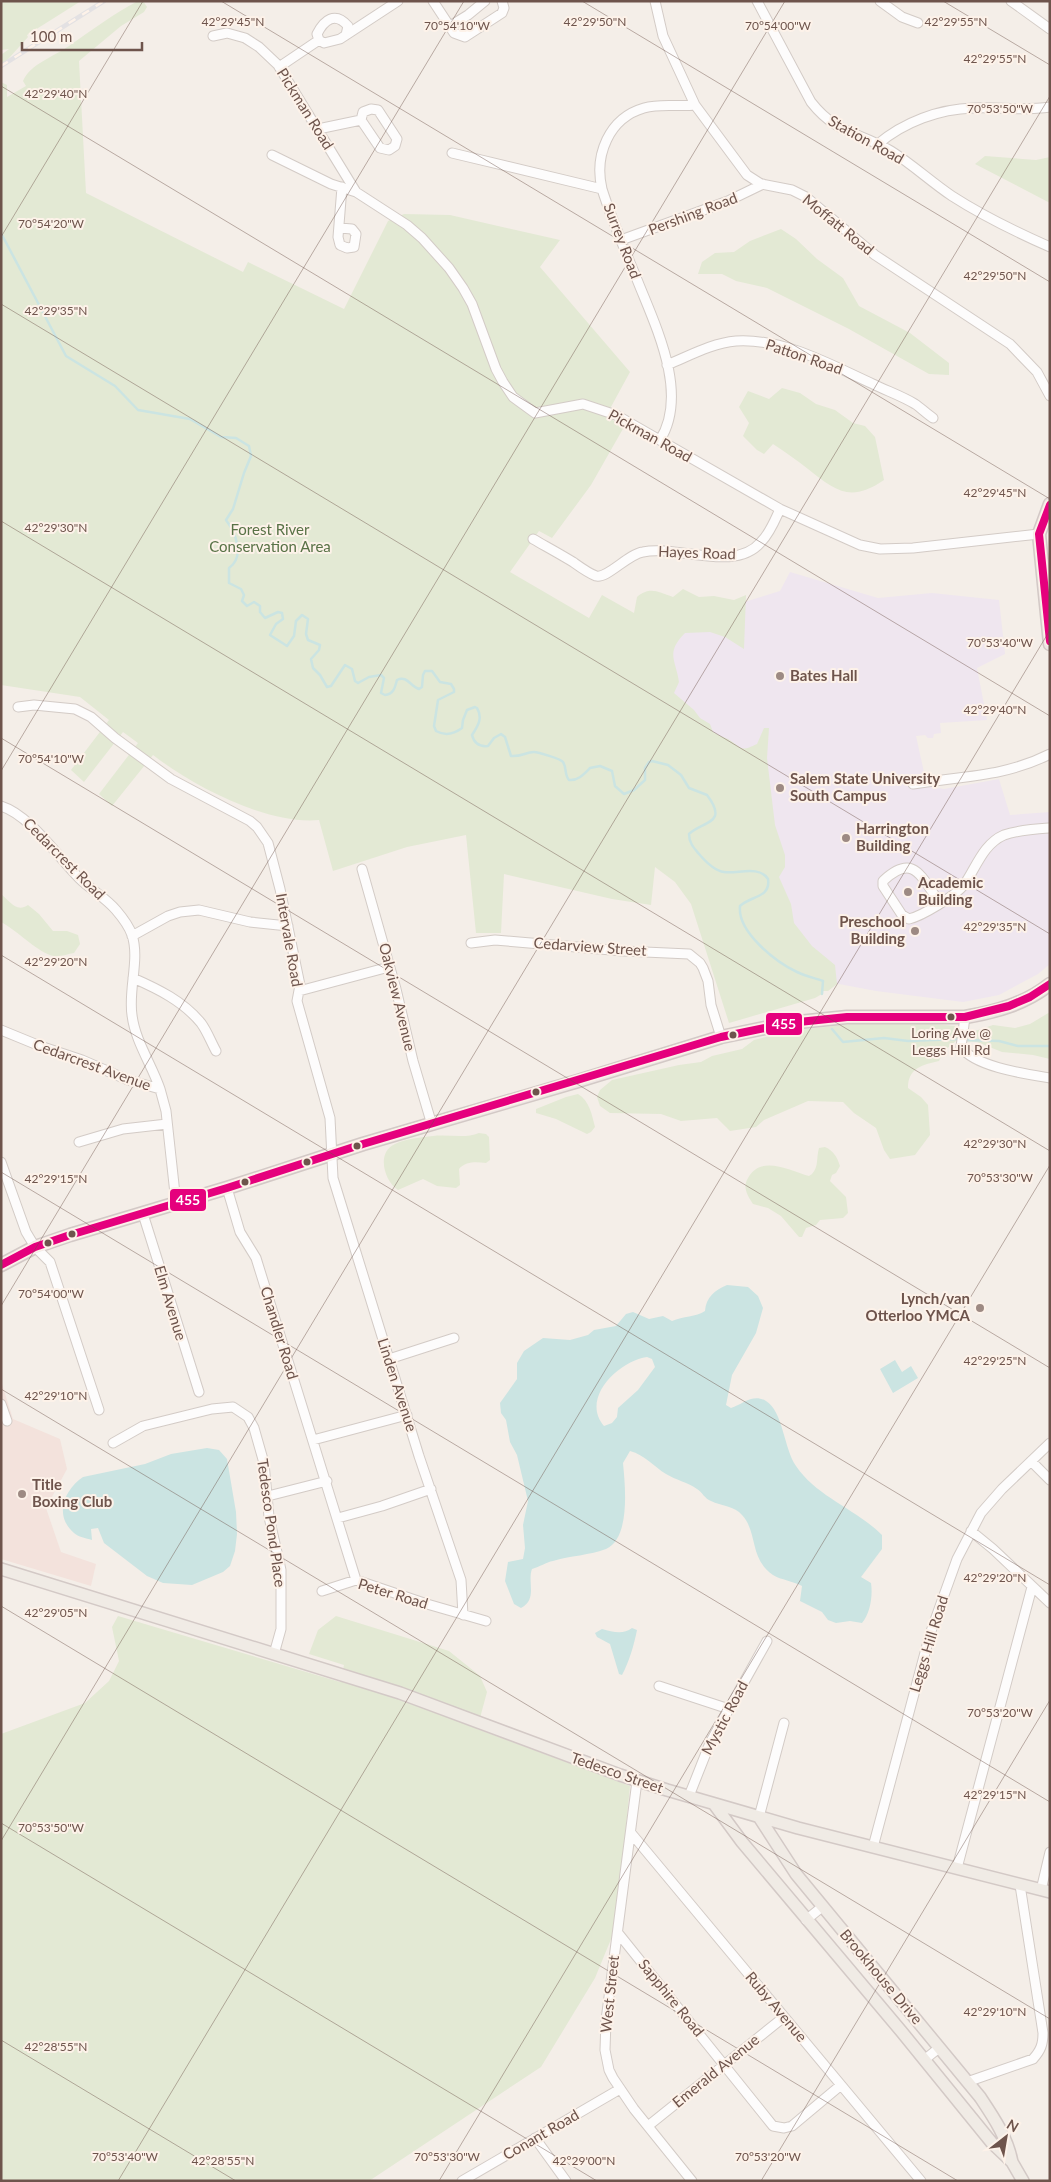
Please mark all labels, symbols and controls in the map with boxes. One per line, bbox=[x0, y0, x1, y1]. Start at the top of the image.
text: 42°29'45"N bbox=[202, 14, 264, 29]
text: 42°29'50"N bbox=[564, 14, 626, 29]
text: 42°29'55"N bbox=[925, 14, 987, 29]
text: 70°54'10"W bbox=[424, 18, 491, 33]
text: 70°54'00"W bbox=[745, 18, 812, 33]
scale bar bbox=[22, 20, 142, 52]
text: 100 m bbox=[30, 27, 72, 45]
text: 42°29'55"N bbox=[964, 51, 1026, 66]
street label: Pickman Road bbox=[274, 64, 338, 153]
text: 42°29'40"N bbox=[25, 86, 87, 101]
text: 70°53'50"W bbox=[967, 101, 1034, 116]
street label: Station Road bbox=[825, 111, 907, 167]
street label: Pershing Road bbox=[646, 188, 740, 238]
street label: Moffatt Road bbox=[799, 190, 878, 258]
street label: Surrey Road bbox=[600, 200, 646, 281]
text: 70°54'20"W bbox=[18, 216, 85, 231]
text: 42°29'50"N bbox=[964, 268, 1026, 283]
text: 42°29'35"N bbox=[25, 303, 87, 318]
street label: Patton Road bbox=[763, 334, 845, 378]
street label: Pickman Road bbox=[606, 405, 695, 465]
text: 42°29'45"N bbox=[964, 485, 1026, 500]
text: 42°29'30"N bbox=[25, 520, 87, 535]
park label: Forest River Conservation Area bbox=[209, 520, 331, 555]
street label: Hayes Road bbox=[658, 542, 736, 562]
text: 70°53'40"W bbox=[967, 635, 1034, 650]
place label: Bates Hall bbox=[790, 666, 857, 684]
marker: Bates Hall bbox=[774, 670, 786, 682]
text: 42°29'40"N bbox=[964, 702, 1026, 717]
text: 70°54'10"W bbox=[18, 751, 85, 766]
place label: Salem State University South Campus bbox=[790, 769, 940, 804]
marker: Salem State University South Campus bbox=[774, 782, 786, 794]
street label: Cedarcrest Road bbox=[20, 814, 109, 903]
place label: Harrington Building bbox=[856, 819, 929, 854]
marker: Harrington Building bbox=[840, 832, 852, 844]
place label: Academic Building bbox=[917, 873, 983, 908]
marker: Academic Building bbox=[902, 886, 914, 898]
street label: Intervale Road bbox=[273, 892, 307, 988]
place label: Preschool Building bbox=[839, 912, 905, 947]
text: 42°29'35"N bbox=[964, 919, 1026, 934]
marker: Preschool Building bbox=[909, 925, 921, 937]
street label: Cedarview Street bbox=[533, 933, 648, 959]
street label: Oakview Avenue bbox=[376, 941, 420, 1053]
text: 42°29'20"N bbox=[25, 954, 87, 969]
line badge: 455 bbox=[765, 1012, 803, 1036]
marker: Loring Ave @ Leggs Hill Rd bbox=[946, 1012, 956, 1022]
text: 455 bbox=[772, 1015, 796, 1032]
place label: Loring Ave @ Leggs Hill Rd bbox=[911, 1024, 991, 1058]
unlabelled marker bbox=[728, 1030, 738, 1040]
street label: Cedarcrest Avenue bbox=[31, 1034, 154, 1094]
unlabelled marker bbox=[531, 1087, 541, 1097]
text: 42°29'30"N bbox=[964, 1136, 1026, 1151]
unlabelled marker bbox=[352, 1141, 362, 1151]
unlabelled marker bbox=[302, 1157, 312, 1167]
text: 70°53'30"W bbox=[967, 1170, 1034, 1185]
text: 42°29'15"N bbox=[25, 1171, 87, 1186]
unlabelled marker bbox=[240, 1177, 250, 1187]
line badge: 455 bbox=[169, 1188, 207, 1212]
text: 455 bbox=[176, 1191, 200, 1208]
unlabelled marker bbox=[67, 1229, 77, 1239]
unlabelled marker bbox=[43, 1238, 53, 1248]
street label: Elm Avenue bbox=[151, 1263, 191, 1342]
street label: Chandler Road bbox=[257, 1284, 303, 1381]
text: 70°54'00"W bbox=[18, 1286, 85, 1301]
place label: Lynch/van Otterloo YMCA bbox=[866, 1289, 971, 1324]
marker: Lynch/van Otterloo YMCA bbox=[974, 1302, 986, 1314]
street label: Linden Avenue bbox=[374, 1336, 422, 1434]
text: 42°29'25"N bbox=[964, 1353, 1026, 1368]
text: 42°29'10"N bbox=[25, 1388, 87, 1403]
street label: Tedesco Pond Place bbox=[254, 1457, 290, 1588]
place label: Title Boxing Club bbox=[32, 1475, 112, 1510]
marker: Title Boxing Club bbox=[16, 1488, 28, 1500]
text: 42°29'20"N bbox=[964, 1570, 1026, 1585]
street label: Peter Road bbox=[356, 1574, 430, 1612]
street label: Leggs Hill Road bbox=[905, 1593, 951, 1694]
text: 42°29'05"N bbox=[25, 1605, 87, 1620]
street label: Mystic Road bbox=[697, 1677, 751, 1758]
text: 70°53'20"W bbox=[967, 1705, 1034, 1720]
street label: Tedesco Street bbox=[569, 1748, 667, 1796]
text: 42°29'15"N bbox=[964, 1787, 1026, 1802]
text: 70°53'50"W bbox=[18, 1820, 85, 1835]
street label: Brookhouse Drive bbox=[837, 1925, 927, 2028]
street label: West Street bbox=[596, 1954, 622, 2034]
street label: Sapphire Road bbox=[635, 1955, 708, 2040]
street label: Ruby Avenue bbox=[742, 1968, 811, 2045]
text: 42°29'10"N bbox=[964, 2004, 1026, 2019]
street label: Emerald Avenue bbox=[668, 2030, 762, 2111]
text: 42°28'55"N bbox=[25, 2039, 87, 2054]
street label: Conant Road bbox=[499, 2105, 582, 2163]
north arrow bbox=[981, 2112, 1031, 2162]
text: N bbox=[1004, 2115, 1022, 2135]
text: 70°53'40"W bbox=[92, 2149, 159, 2164]
text: 70°53'30"W bbox=[414, 2149, 481, 2164]
text: 70°53'20"W bbox=[735, 2149, 802, 2164]
text: 42°28'55"N bbox=[192, 2153, 254, 2168]
text: 42°29'00"N bbox=[553, 2153, 615, 2168]

